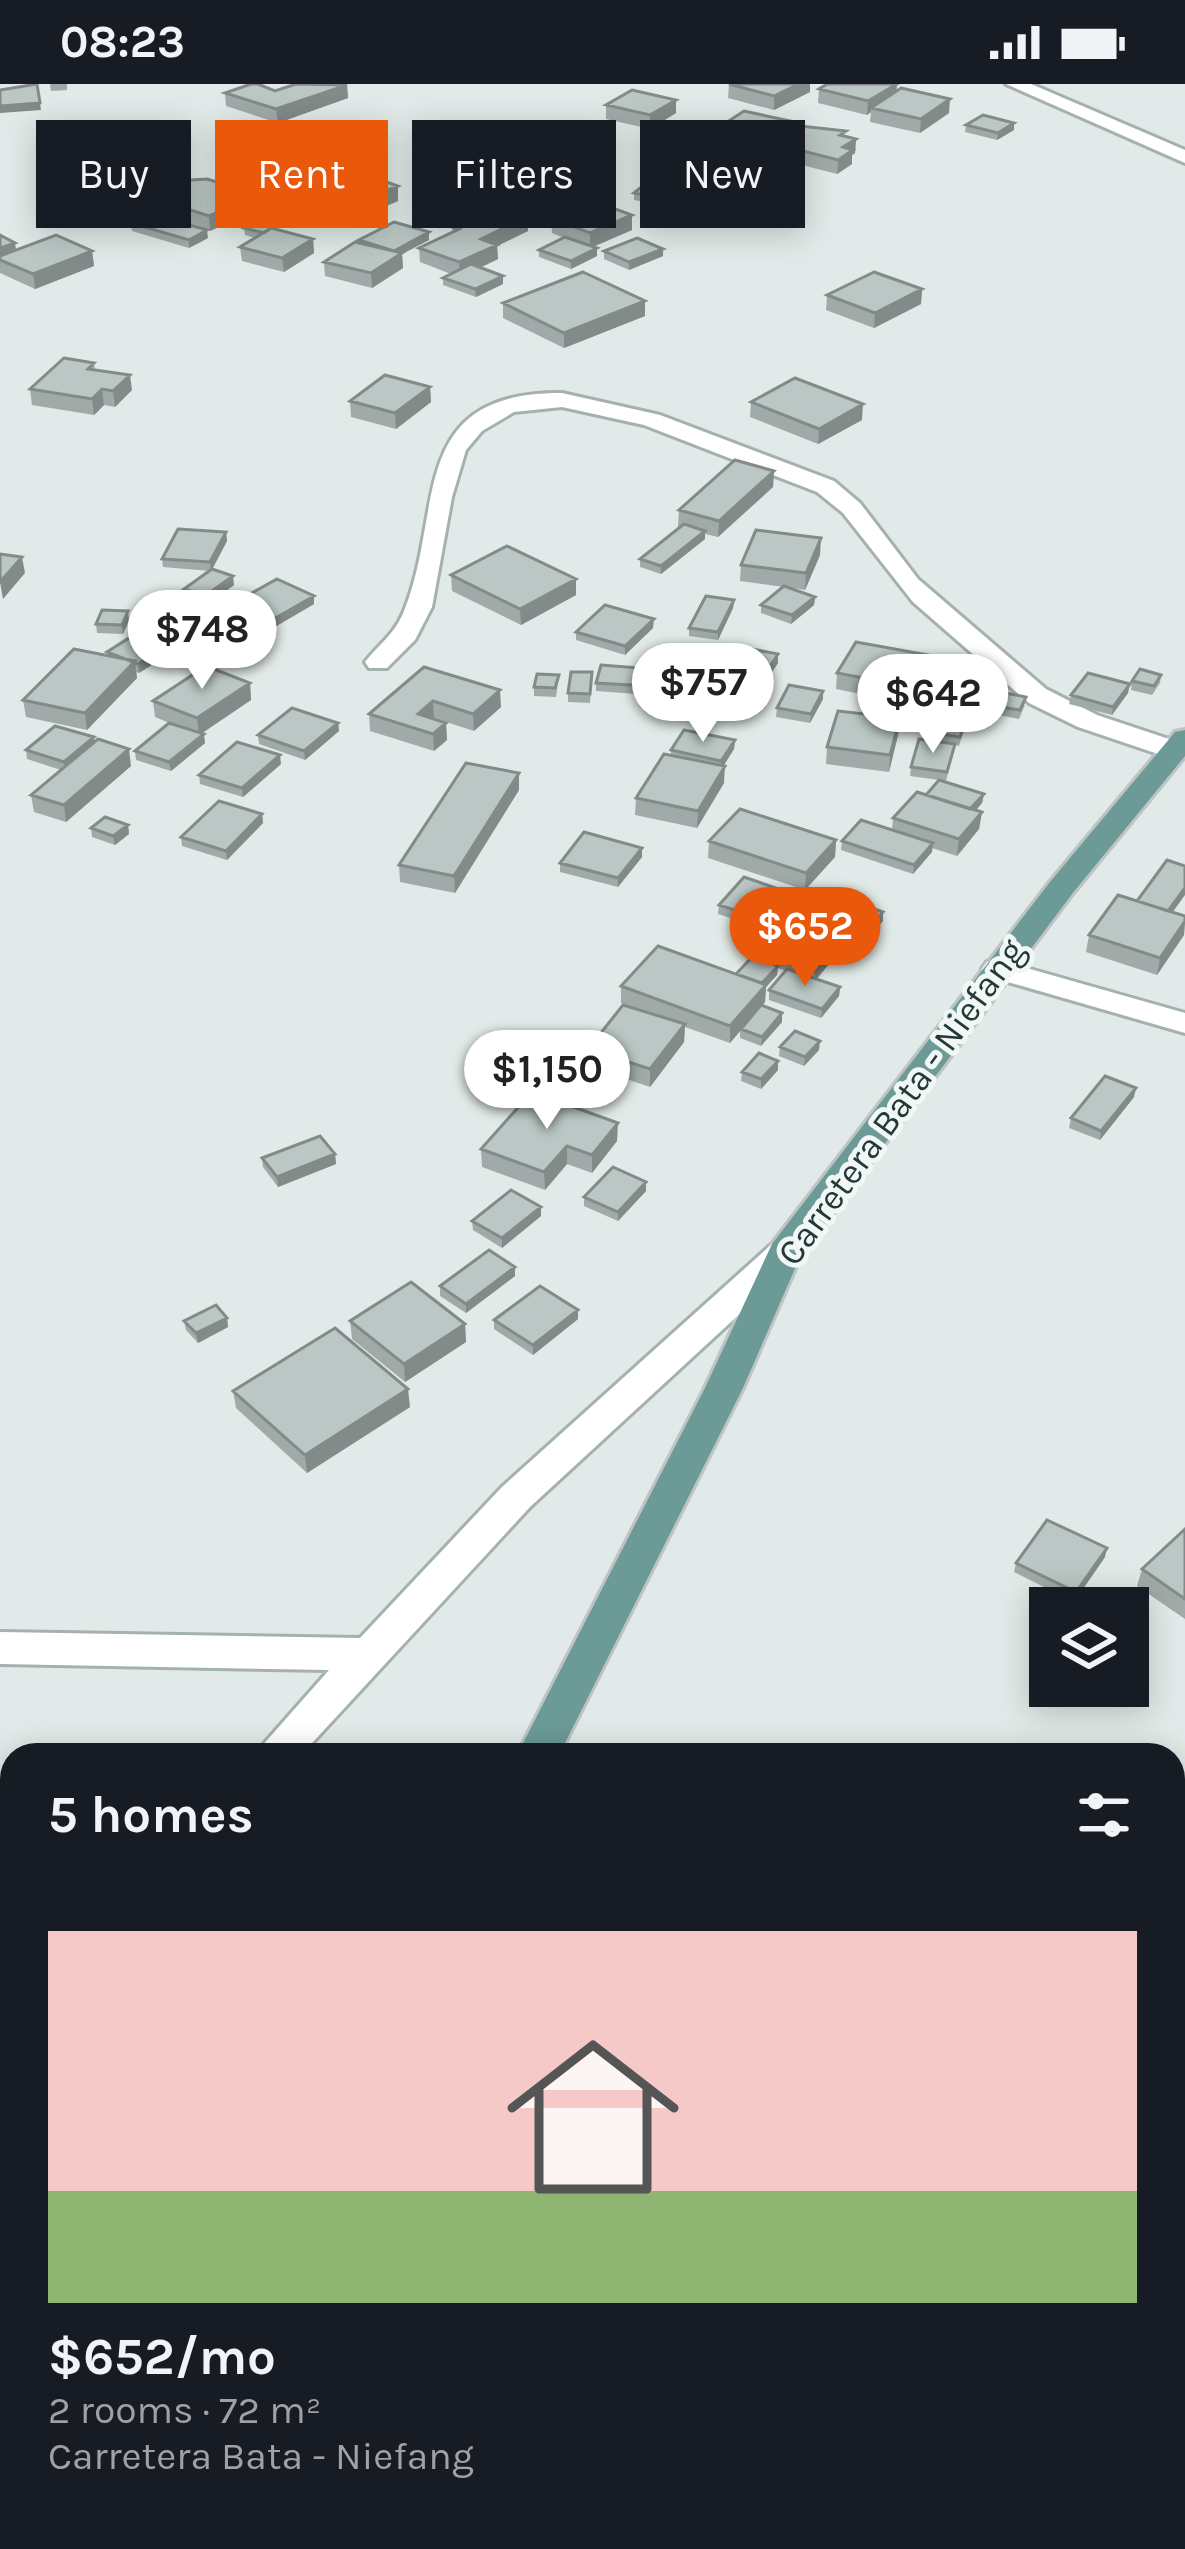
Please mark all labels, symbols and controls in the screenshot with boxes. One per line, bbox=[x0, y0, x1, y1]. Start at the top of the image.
text: 08:23 bbox=[60, 16, 185, 68]
chip: Buy bbox=[36, 120, 191, 228]
chip: Rent bbox=[215, 120, 388, 228]
chip: Filters bbox=[412, 120, 616, 228]
chip: New bbox=[640, 120, 805, 228]
pin: $748 bbox=[131, 590, 273, 692]
text: $748 bbox=[155, 606, 249, 652]
pin: $757 bbox=[632, 643, 774, 745]
pin: $642 bbox=[862, 654, 1004, 756]
text: $757 bbox=[659, 659, 747, 705]
text: $642 bbox=[884, 670, 982, 716]
pin: $652 bbox=[734, 887, 876, 989]
text: $652 bbox=[757, 903, 853, 949]
street label: Carretera Bata - Niefang bbox=[769, 931, 1033, 1273]
pin: $1,150 bbox=[449, 1030, 645, 1132]
text: $1,150 bbox=[491, 1046, 603, 1092]
map controls bbox=[1029, 1587, 1149, 1707]
button: layers bbox=[1029, 1587, 1149, 1707]
icon: filters bbox=[1071, 1782, 1137, 1848]
text: 5 homes bbox=[48, 1785, 254, 1845]
icon: home bbox=[485, 2009, 701, 2225]
text: $652/mo bbox=[48, 2327, 276, 2387]
text: 2 rooms · 72 m² bbox=[48, 2387, 321, 2433]
text: Carretera Bata - Niefang bbox=[48, 2433, 474, 2479]

